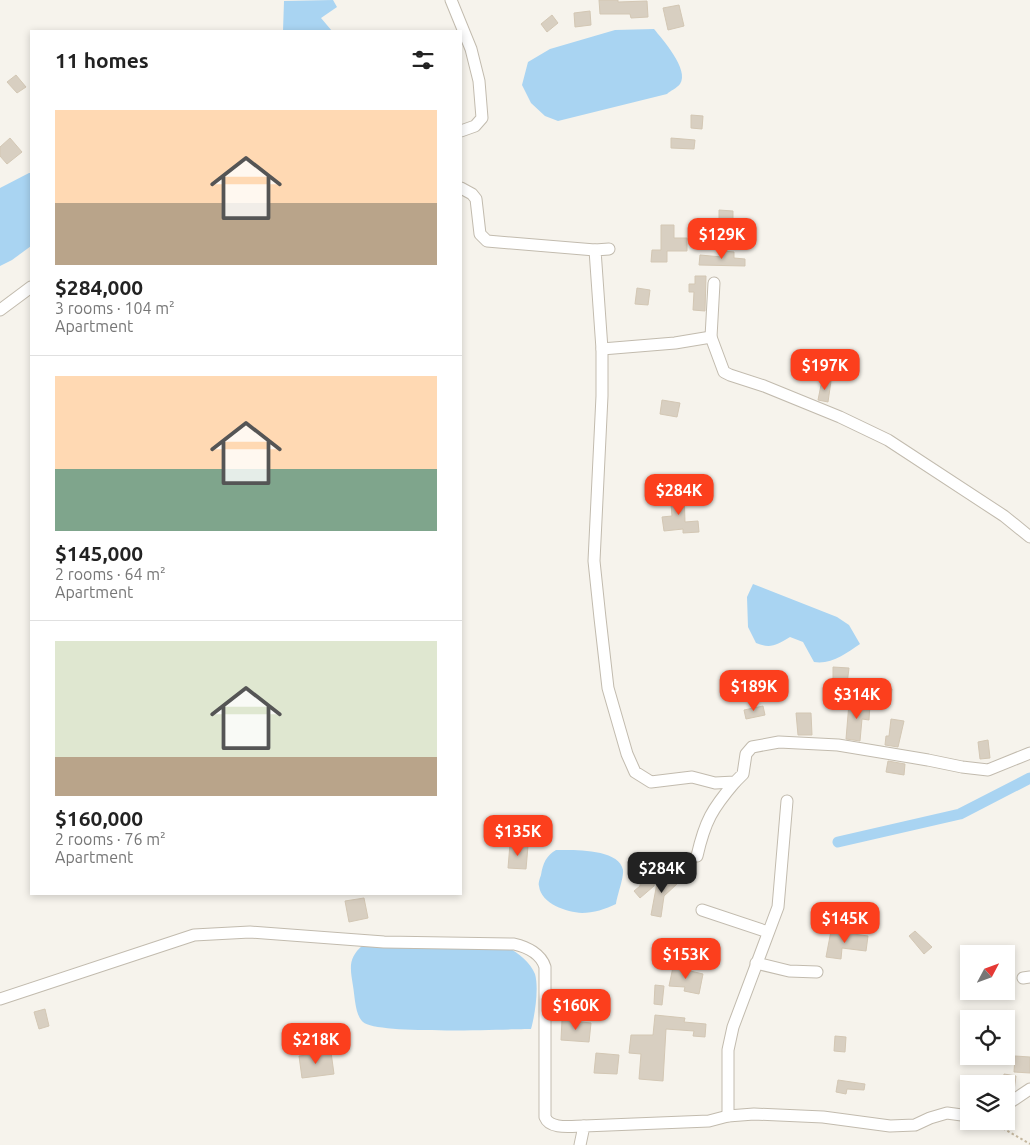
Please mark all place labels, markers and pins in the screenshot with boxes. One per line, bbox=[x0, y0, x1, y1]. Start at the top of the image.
pin: $129K bbox=[687, 218, 757, 260]
pin: $197K bbox=[790, 348, 860, 391]
pin: $284K bbox=[644, 474, 714, 516]
pin: $189K bbox=[719, 670, 789, 712]
pin: $314K bbox=[822, 678, 892, 720]
pin: $135K bbox=[483, 814, 553, 857]
pin: $284K bbox=[627, 852, 697, 894]
pin: $145K bbox=[810, 902, 880, 944]
pin: $153K bbox=[651, 938, 721, 980]
pin: $160K bbox=[541, 988, 611, 1031]
pin: $218K bbox=[281, 1022, 351, 1065]

